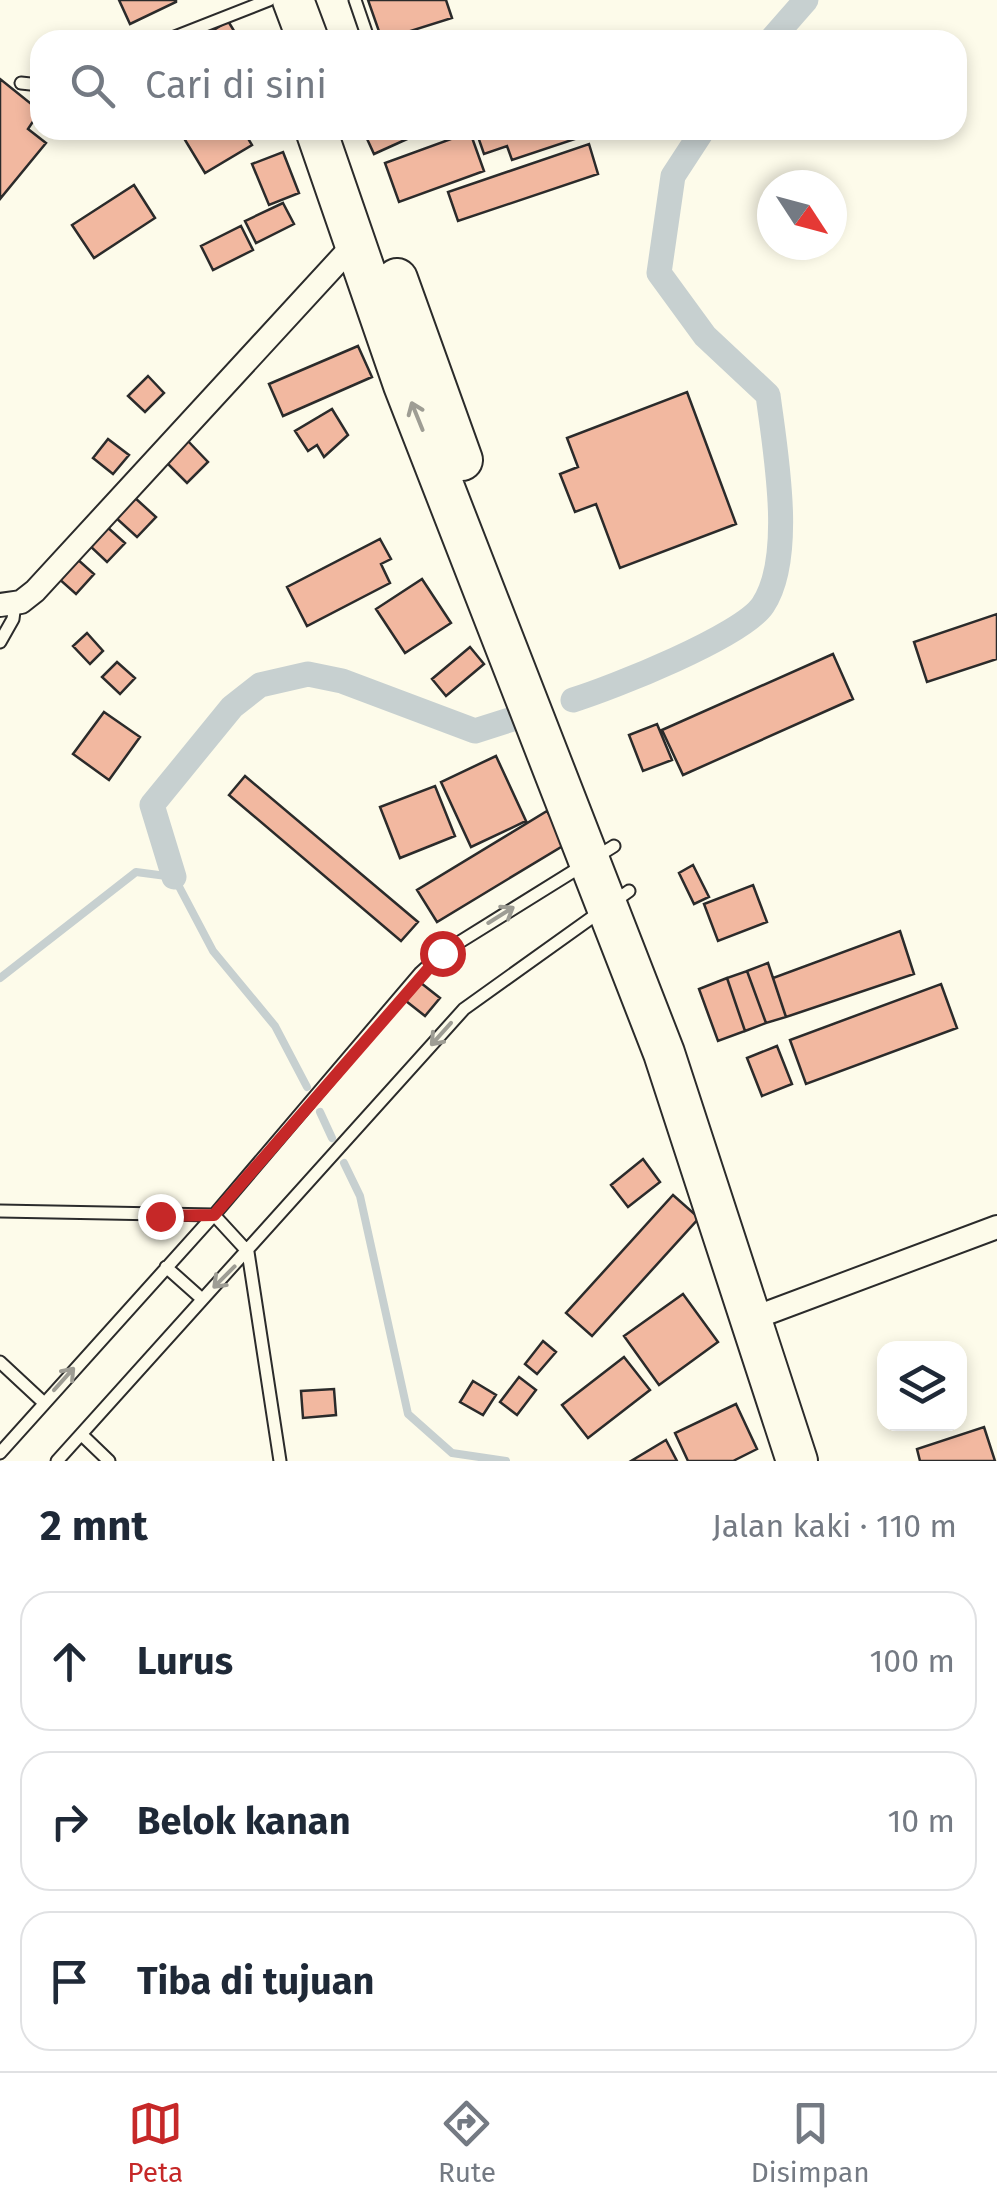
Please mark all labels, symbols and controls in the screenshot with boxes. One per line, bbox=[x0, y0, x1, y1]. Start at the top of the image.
search box bbox=[30, 30, 967, 140]
icon: search bbox=[65, 58, 120, 113]
text: Cari di sini bbox=[145, 62, 327, 108]
north arrow bbox=[757, 170, 847, 260]
one-way arrow bbox=[406, 401, 424, 432]
one-way arrow bbox=[486, 905, 515, 925]
route start bbox=[420, 931, 466, 977]
one-way arrow bbox=[429, 1021, 452, 1046]
route end bbox=[138, 1194, 184, 1240]
one-way arrow bbox=[212, 1264, 236, 1288]
map controls bbox=[877, 1341, 967, 1431]
button: layers bbox=[877, 1341, 967, 1431]
one-way arrow bbox=[52, 1367, 75, 1392]
text: 2 mnt bbox=[40, 1501, 148, 1551]
text: Jalan kaki · 110 m bbox=[712, 1507, 957, 1545]
icon: ahead bbox=[42, 1634, 97, 1689]
text: Lurus bbox=[137, 1638, 233, 1684]
text: 100 m bbox=[870, 1642, 955, 1680]
icon: right bbox=[42, 1794, 97, 1849]
text: Belok kanan bbox=[137, 1798, 351, 1844]
text: 10 m bbox=[887, 1802, 955, 1840]
icon: arrive bbox=[42, 1954, 97, 2009]
text: Tiba di tujuan bbox=[137, 1958, 374, 2004]
tab: Peta bbox=[127, 2096, 183, 2189]
tab: Rute bbox=[438, 2096, 496, 2189]
tab: Disimpan bbox=[751, 2096, 870, 2189]

